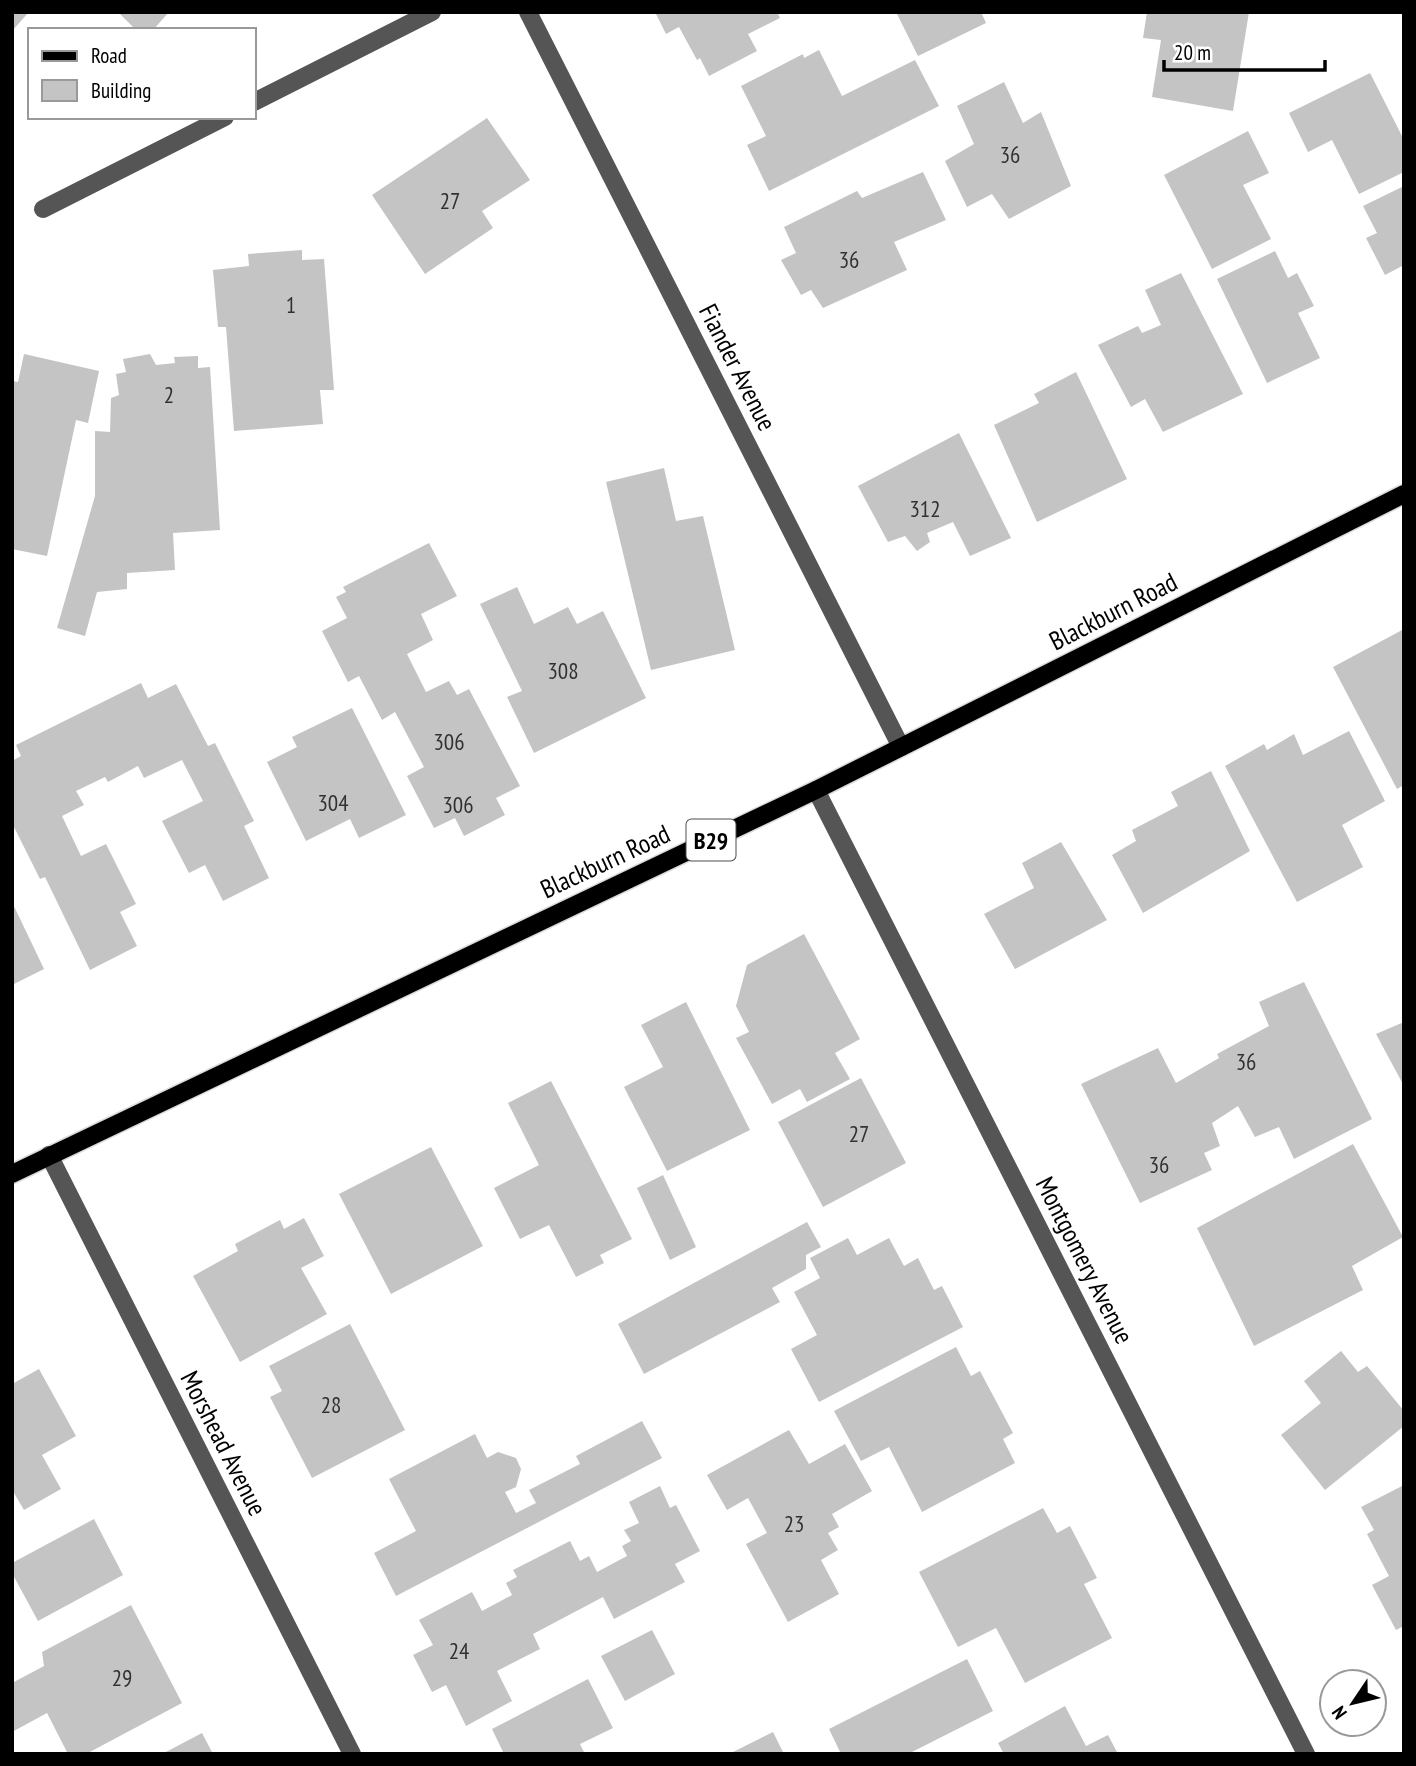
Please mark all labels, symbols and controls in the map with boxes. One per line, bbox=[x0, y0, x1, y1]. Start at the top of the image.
legend bbox=[28, 28, 256, 119]
scale bar bbox=[1164, 28, 1325, 72]
text: 20 m bbox=[1174, 39, 1211, 66]
text: Road bbox=[91, 42, 127, 69]
text: Building bbox=[91, 77, 151, 104]
house number: 36 bbox=[1000, 140, 1020, 169]
house number: 27 bbox=[440, 186, 460, 215]
house number: 36 bbox=[839, 245, 859, 274]
house number: 1 bbox=[286, 290, 296, 319]
street label: Fiander Avenue bbox=[692, 298, 784, 436]
house number: 2 bbox=[164, 380, 174, 409]
house number: 312 bbox=[909, 494, 941, 523]
street label: Blackburn Road bbox=[1044, 565, 1182, 657]
house number: 308 bbox=[547, 656, 579, 685]
house number: 306 bbox=[433, 727, 465, 756]
house number: 304 bbox=[317, 788, 349, 817]
house number: 306 bbox=[442, 790, 474, 819]
street label: Blackburn Road bbox=[535, 817, 675, 905]
road number: B29 bbox=[686, 820, 736, 860]
house number: 36 bbox=[1236, 1047, 1256, 1076]
house number: 27 bbox=[849, 1119, 869, 1148]
house number: 36 bbox=[1149, 1150, 1169, 1179]
street label: Montgomery Avenue bbox=[1029, 1171, 1141, 1349]
street label: Morshead Avenue bbox=[173, 1365, 275, 1521]
house number: 28 bbox=[321, 1390, 341, 1419]
house number: 23 bbox=[784, 1509, 804, 1538]
house number: 24 bbox=[449, 1636, 469, 1665]
house number: 29 bbox=[112, 1663, 132, 1692]
north arrow bbox=[1318, 1668, 1388, 1738]
text: N bbox=[1326, 1702, 1352, 1724]

